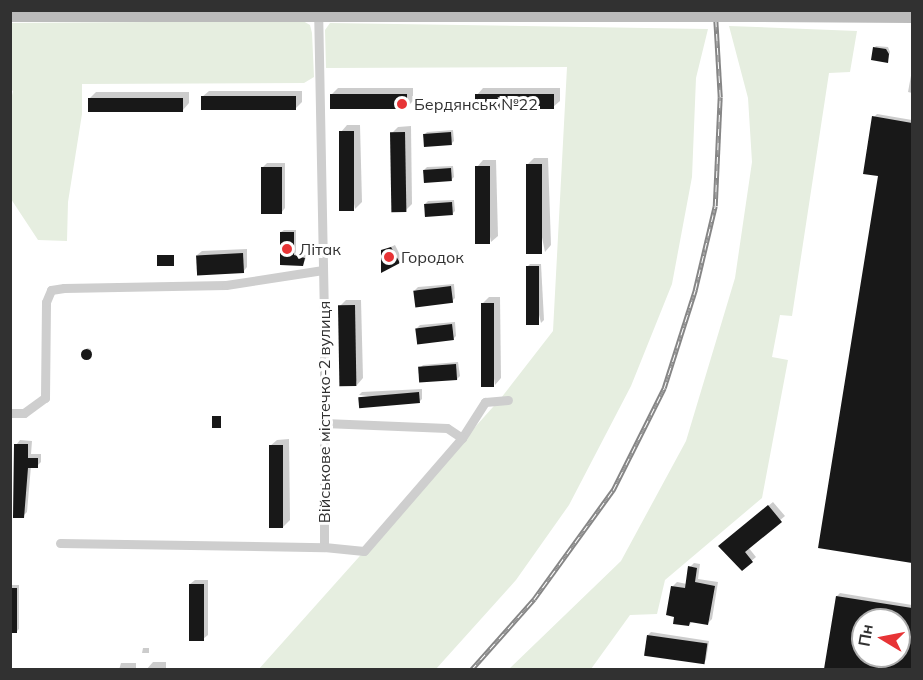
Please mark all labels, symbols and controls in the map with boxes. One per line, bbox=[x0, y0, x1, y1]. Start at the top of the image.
place label: Бердянськ №22 bbox=[414, 94, 538, 114]
marker: Бердянськ №22 bbox=[395, 97, 409, 111]
place label: Літак bbox=[299, 239, 341, 259]
marker: Літак bbox=[280, 242, 294, 256]
place label: Городок bbox=[401, 247, 464, 267]
marker: Городок bbox=[382, 250, 396, 264]
street label: Військове містечко-2 вулиця bbox=[314, 301, 334, 523]
north arrow bbox=[851, 608, 911, 668]
text: Пн bbox=[853, 623, 877, 648]

